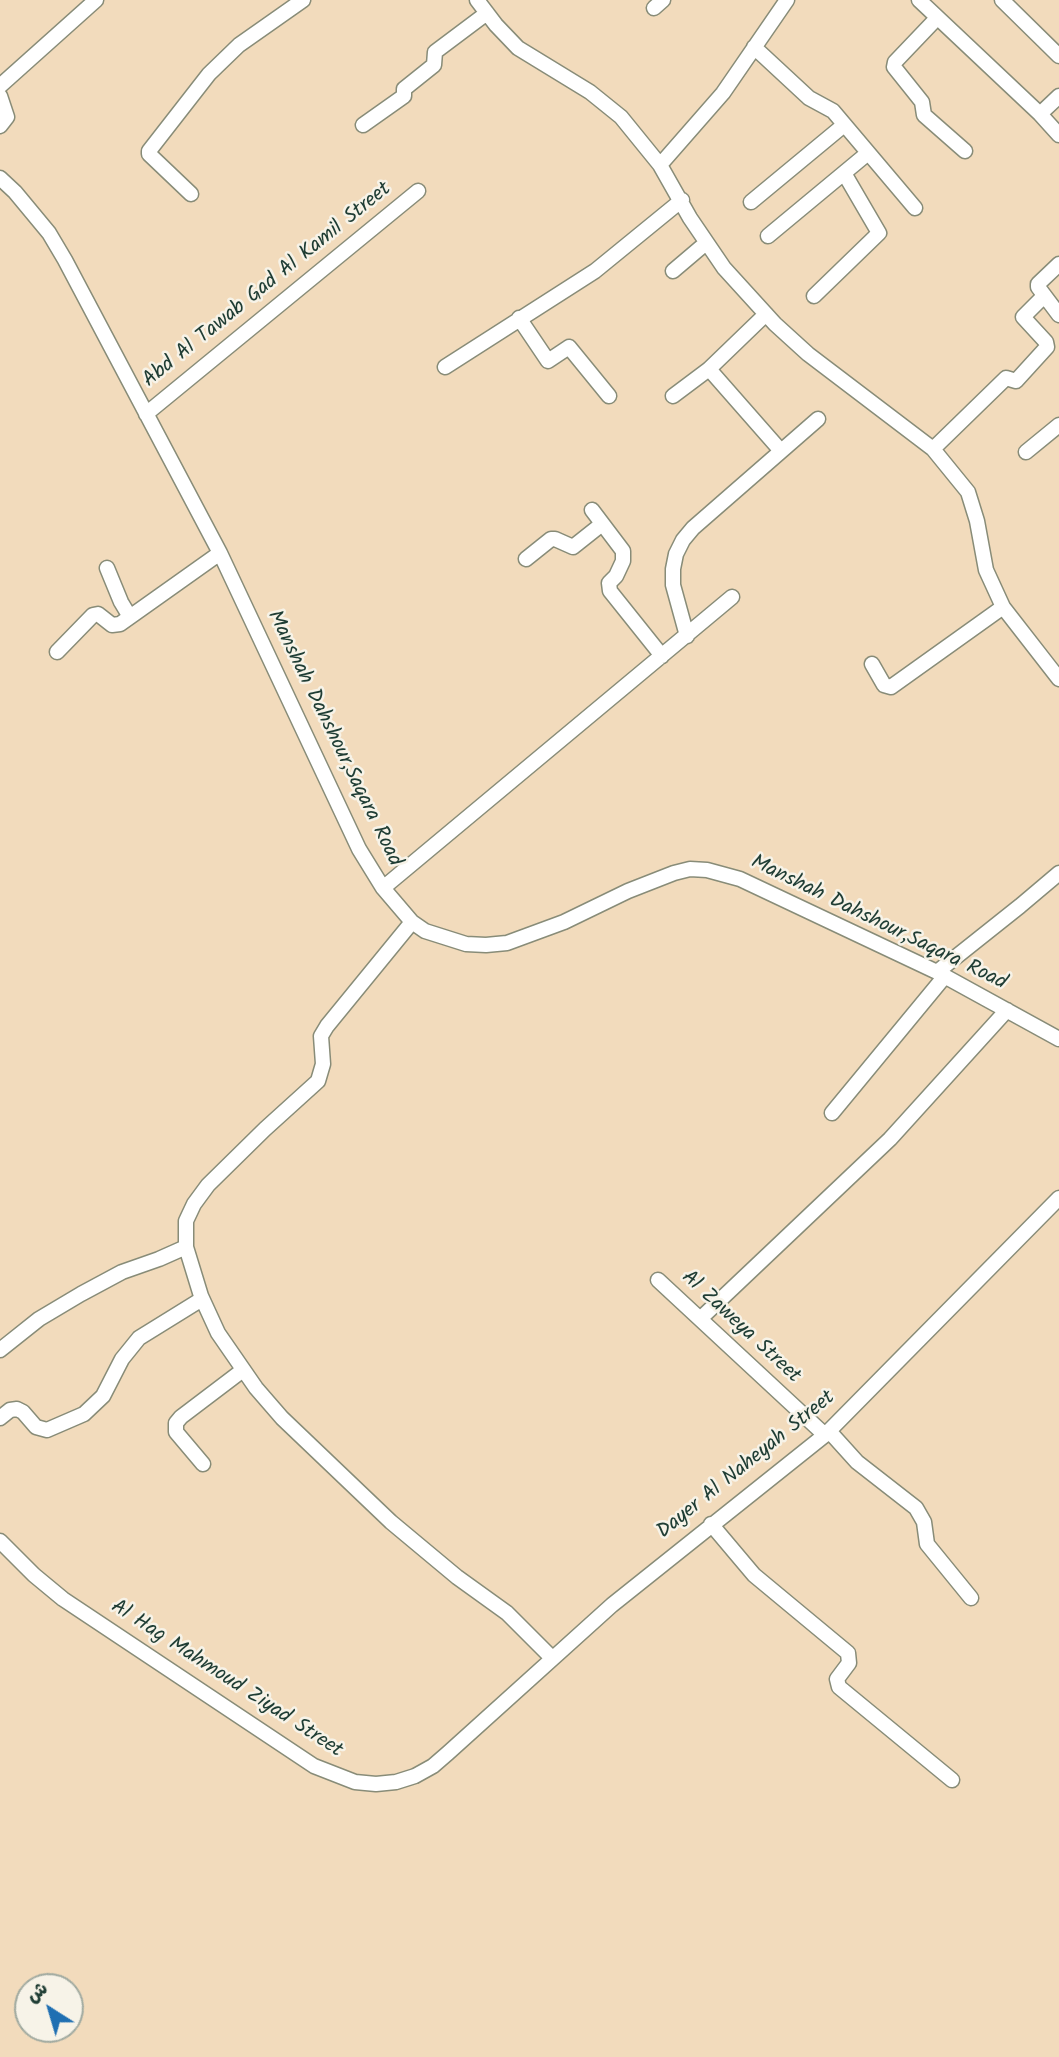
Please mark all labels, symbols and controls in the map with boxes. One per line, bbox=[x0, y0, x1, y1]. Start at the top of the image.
street label: Abd Al Tawab Gad Al Kamil Street bbox=[139, 178, 397, 394]
street label: Manshah Dahshour,Saqara Road bbox=[260, 607, 406, 871]
street label: Manshah Dahshour,Saqara Road bbox=[746, 851, 1010, 997]
street label: Al Zaweya Street bbox=[675, 1266, 805, 1390]
street label: Dayer Al Naheyah Street bbox=[653, 1386, 841, 1546]
street label: Al Hag Mahmoud Ziyad Street bbox=[105, 1596, 347, 1764]
north arrow bbox=[14, 1973, 84, 2043]
text: ش bbox=[20, 1975, 55, 2011]

